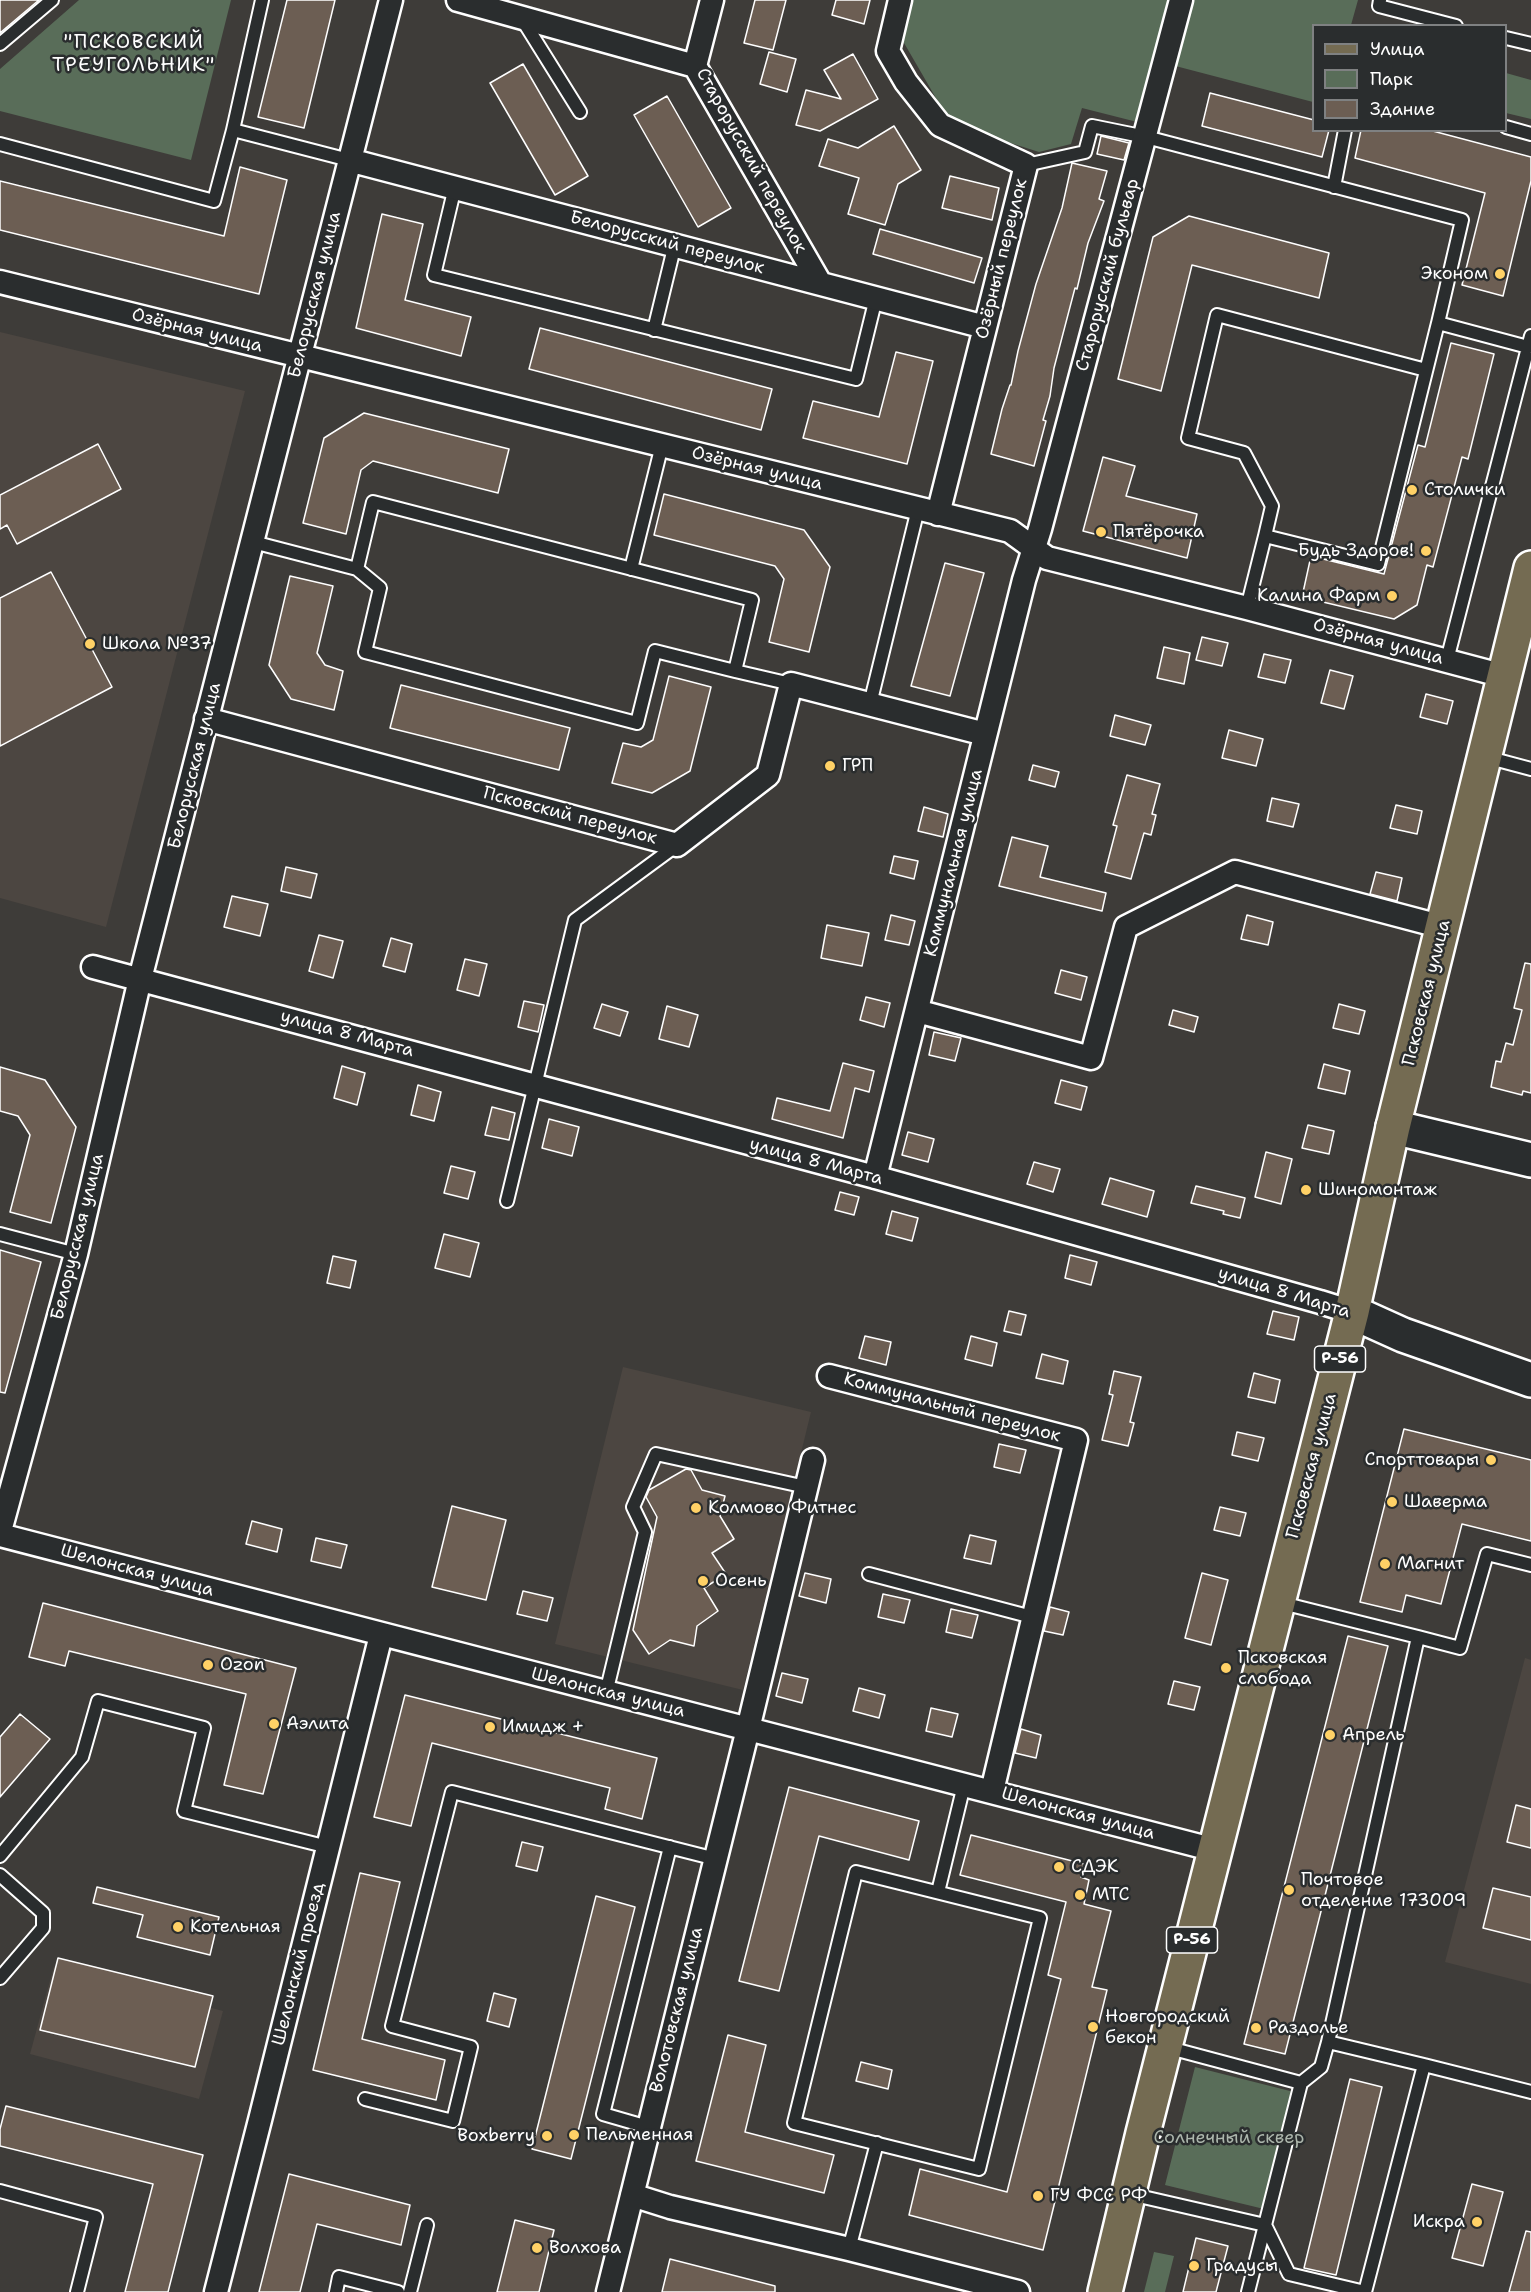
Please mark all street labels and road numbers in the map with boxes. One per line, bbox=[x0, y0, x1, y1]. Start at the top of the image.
street label: Старорусский переулок bbox=[691, 65, 811, 257]
street label: Озёрный переулок bbox=[972, 176, 1032, 342]
street label: Старорусский бульвар bbox=[1072, 176, 1144, 374]
street label: Белорусский переулок bbox=[568, 207, 766, 279]
street label: Белорусская улица bbox=[284, 209, 346, 381]
street label: Озёрная улица bbox=[129, 304, 265, 358]
street label: Озёрная улица bbox=[689, 442, 825, 496]
street label: Озёрная улица bbox=[1310, 614, 1446, 670]
street label: Белорусская улица bbox=[164, 680, 226, 852]
street label: Коммунальная улица bbox=[920, 767, 988, 959]
street label: Псковский переулок bbox=[481, 782, 659, 850]
street label: Псковская улица bbox=[1398, 918, 1456, 1068]
street label: улица 8 Марта bbox=[278, 1006, 416, 1062]
street label: улица 8 Марта bbox=[747, 1134, 885, 1190]
street label: Белорусская улица bbox=[47, 1151, 109, 1323]
street label: улица 8 Марта bbox=[1215, 1263, 1353, 1323]
road number: Р-56 bbox=[1314, 1346, 1366, 1372]
street label: Коммунальный переулок bbox=[841, 1369, 1063, 1447]
street label: Псковская улица bbox=[1282, 1391, 1342, 1541]
street label: Шелонская улица bbox=[58, 1540, 216, 1602]
street label: Шелонская улица bbox=[529, 1663, 687, 1723]
street label: Шелонская улица bbox=[999, 1783, 1157, 1845]
street label: Шелонский проезд bbox=[268, 1880, 330, 2048]
street label: Волотовская улица bbox=[646, 1925, 708, 2095]
road number: Р-56 bbox=[1166, 1927, 1218, 1953]

